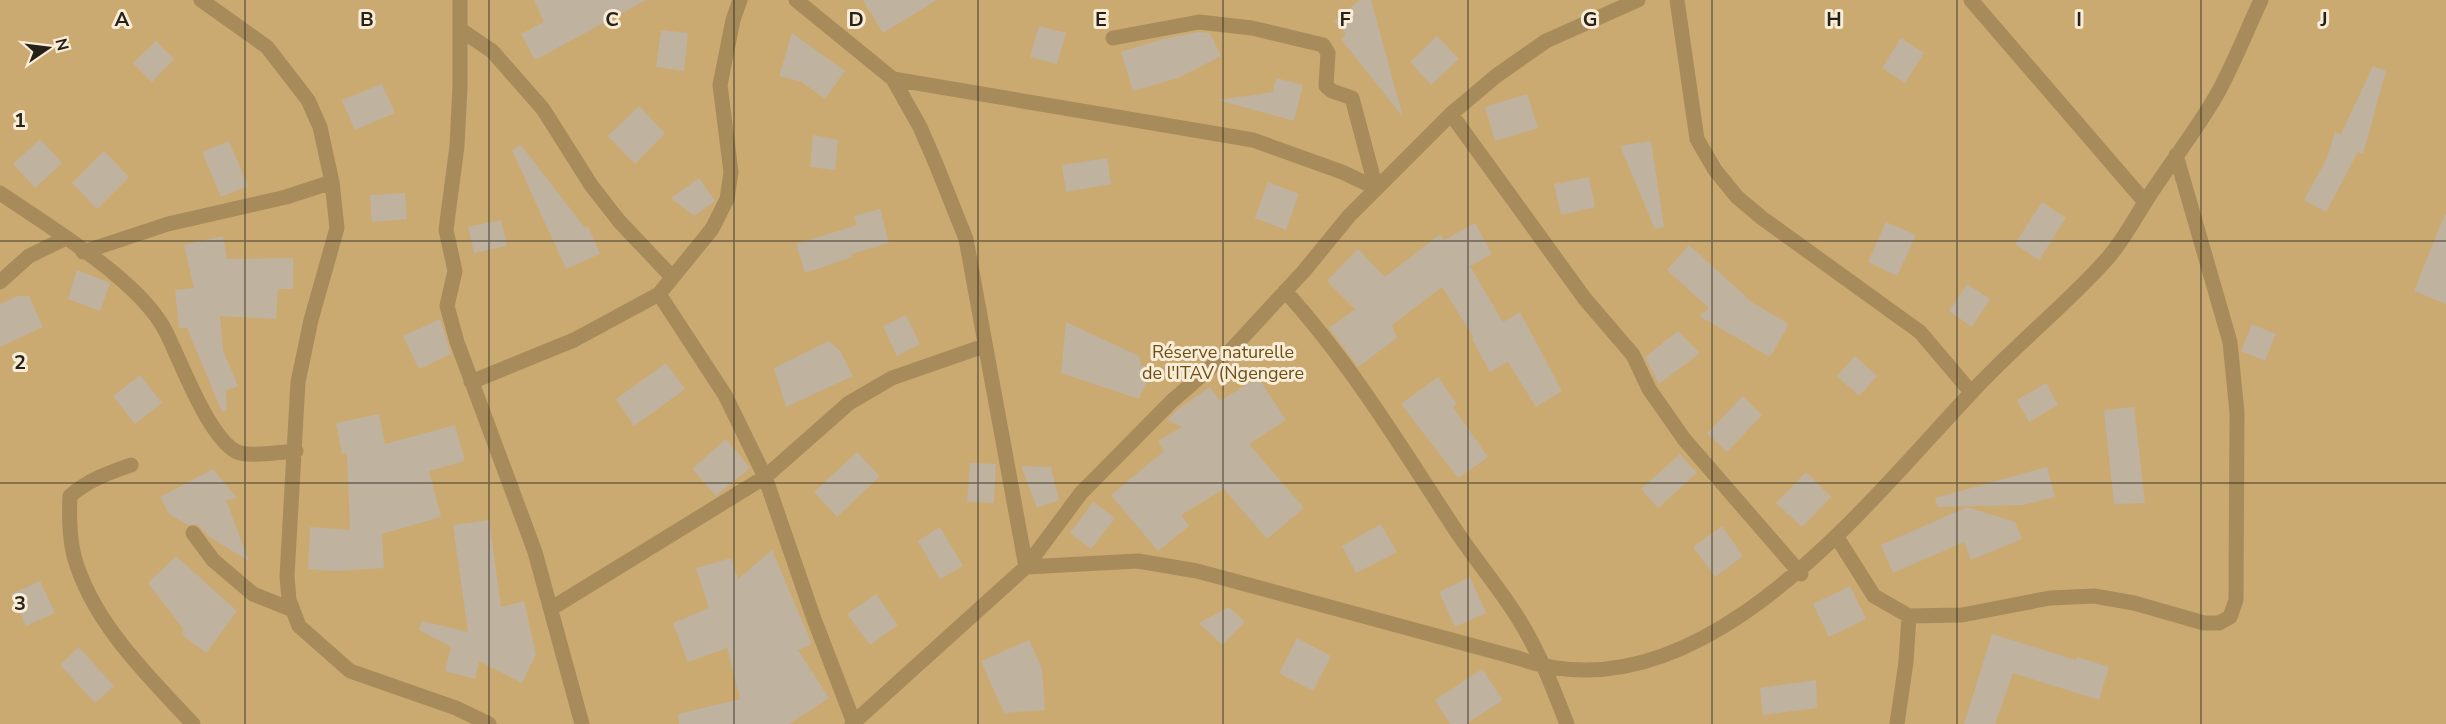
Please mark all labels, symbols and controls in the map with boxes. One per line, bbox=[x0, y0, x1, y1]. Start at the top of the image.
text: A bbox=[115, 6, 130, 33]
text: B bbox=[360, 6, 374, 33]
text: C bbox=[605, 6, 619, 33]
text: D bbox=[848, 6, 864, 33]
text: E bbox=[1095, 6, 1107, 33]
text: F bbox=[1339, 6, 1351, 33]
text: G bbox=[1583, 6, 1597, 33]
text: H bbox=[1826, 6, 1842, 33]
text: I bbox=[2076, 6, 2082, 33]
text: J bbox=[2319, 6, 2328, 33]
north arrow bbox=[18, 18, 78, 78]
text: N bbox=[49, 36, 74, 53]
text: 1 bbox=[14, 107, 26, 134]
park label: Réserve naturelle de l'ITAV (Ngengere bbox=[1142, 340, 1304, 385]
text: 2 bbox=[14, 349, 26, 376]
text: 3 bbox=[14, 590, 26, 617]

